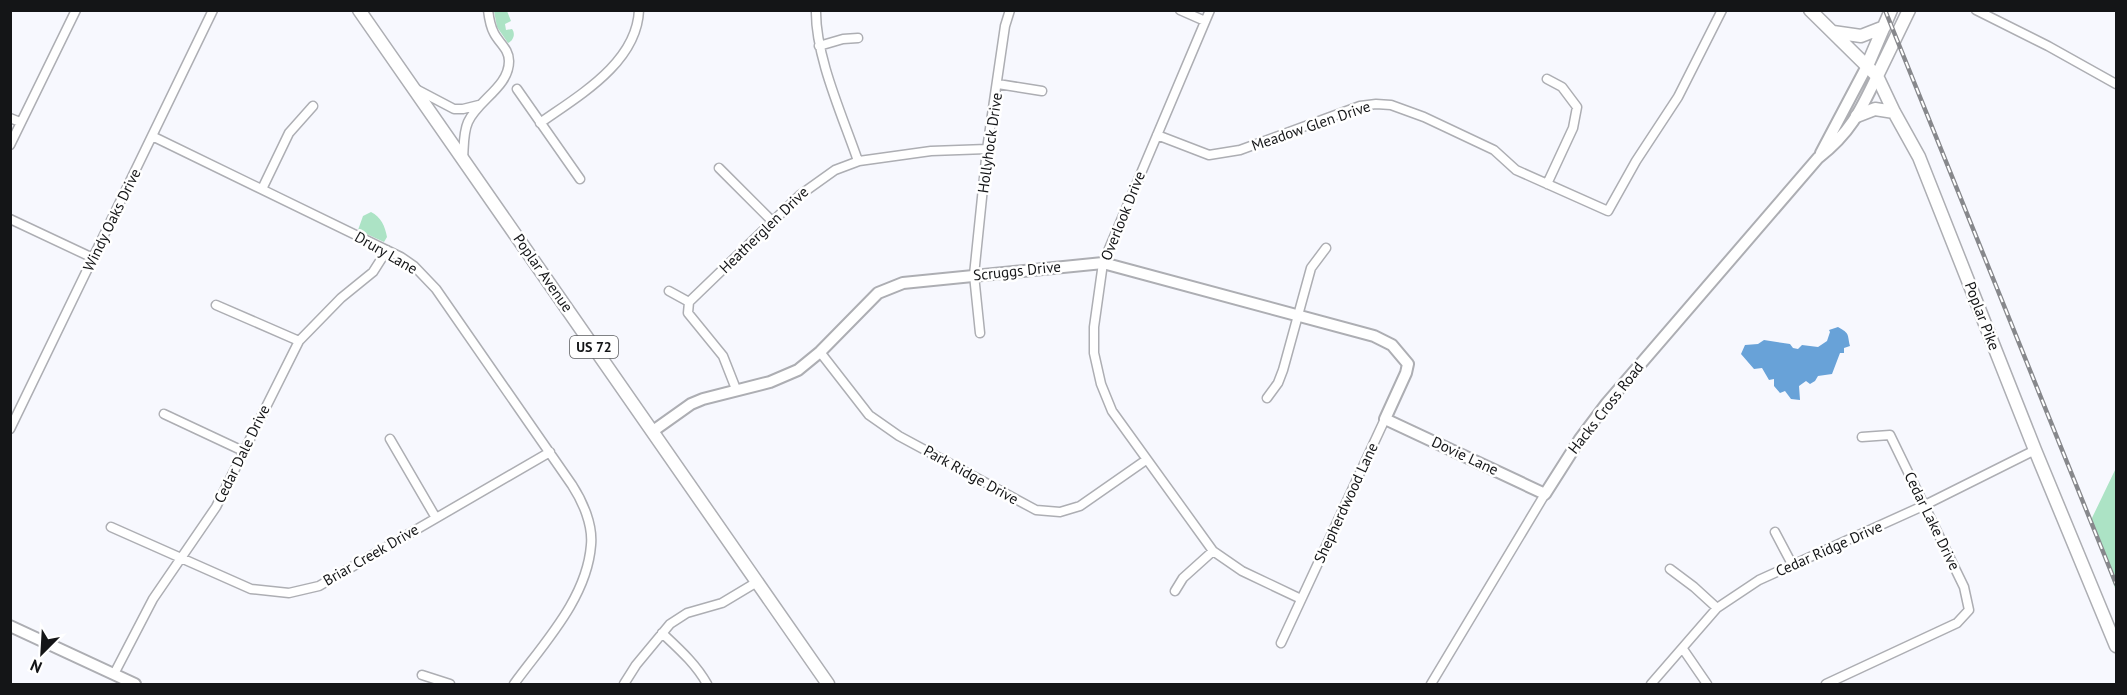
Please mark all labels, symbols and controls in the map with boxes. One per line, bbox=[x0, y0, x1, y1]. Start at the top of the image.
street label: Hollyhock Drive bbox=[973, 91, 1006, 194]
street label: Meadow Glen Drive bbox=[1249, 96, 1373, 155]
street label: Windy Oaks Drive bbox=[78, 165, 145, 274]
street label: Overlook Drive bbox=[1096, 168, 1149, 263]
street label: Heatherglen Drive bbox=[715, 182, 812, 277]
street label: Drury Lane bbox=[352, 227, 421, 278]
street label: Poplar Avenue bbox=[509, 230, 577, 316]
street label: Scruggs Drive bbox=[972, 256, 1062, 285]
street label: Poplar Pike bbox=[1961, 279, 2004, 353]
road number: US 72 bbox=[570, 336, 618, 358]
street label: Hacks Cross Road bbox=[1564, 358, 1647, 458]
street label: Cedar Dale Drive bbox=[210, 401, 274, 506]
street label: Dovie Lane bbox=[1429, 432, 1502, 479]
street label: Shepherdwood Lane bbox=[1309, 440, 1382, 566]
street label: Park Ridge Drive bbox=[921, 441, 1022, 508]
street label: Cedar Lake Drive bbox=[1900, 468, 1965, 573]
street label: Cedar Ridge Drive bbox=[1773, 517, 1885, 581]
street label: Briar Creek Drive bbox=[320, 520, 422, 590]
north arrow bbox=[12, 623, 72, 683]
text: N bbox=[27, 655, 45, 678]

